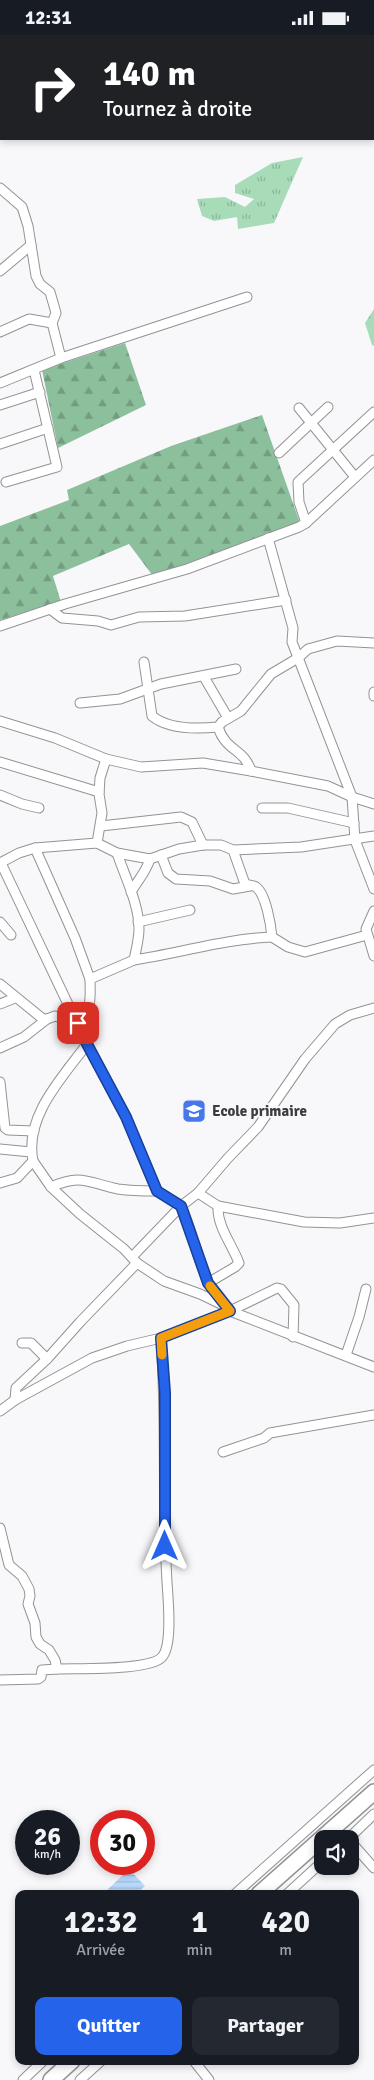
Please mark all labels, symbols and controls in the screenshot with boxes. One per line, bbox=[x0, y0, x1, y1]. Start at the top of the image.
text: 12:31 bbox=[25, 6, 72, 30]
text: 140 m bbox=[103, 52, 196, 95]
icon: right bbox=[20, 55, 85, 120]
text: Tournez à droite bbox=[103, 95, 252, 122]
pin bbox=[57, 1002, 99, 1044]
icon: arrive bbox=[64, 1009, 92, 1037]
school or university icon: Ecole primaire bbox=[181, 1098, 207, 1124]
place label: Ecole primaire bbox=[212, 1102, 307, 1120]
position arrow bbox=[138, 1519, 190, 1571]
speed limit sign: 30 bbox=[90, 1810, 155, 1875]
text: 26 bbox=[34, 1821, 61, 1852]
map controls bbox=[314, 1830, 359, 1875]
button: sound bbox=[314, 1830, 359, 1875]
text: km/h bbox=[34, 1847, 61, 1862]
text: 12:32 bbox=[64, 1904, 138, 1941]
text: 1 bbox=[191, 1904, 208, 1941]
text: 420 bbox=[261, 1904, 310, 1941]
text: Arrivée bbox=[76, 1940, 125, 1960]
text: min bbox=[187, 1940, 212, 1960]
text: m bbox=[279, 1940, 292, 1960]
button: Quitter bbox=[35, 1997, 182, 2055]
button: Partager bbox=[192, 1997, 339, 2055]

